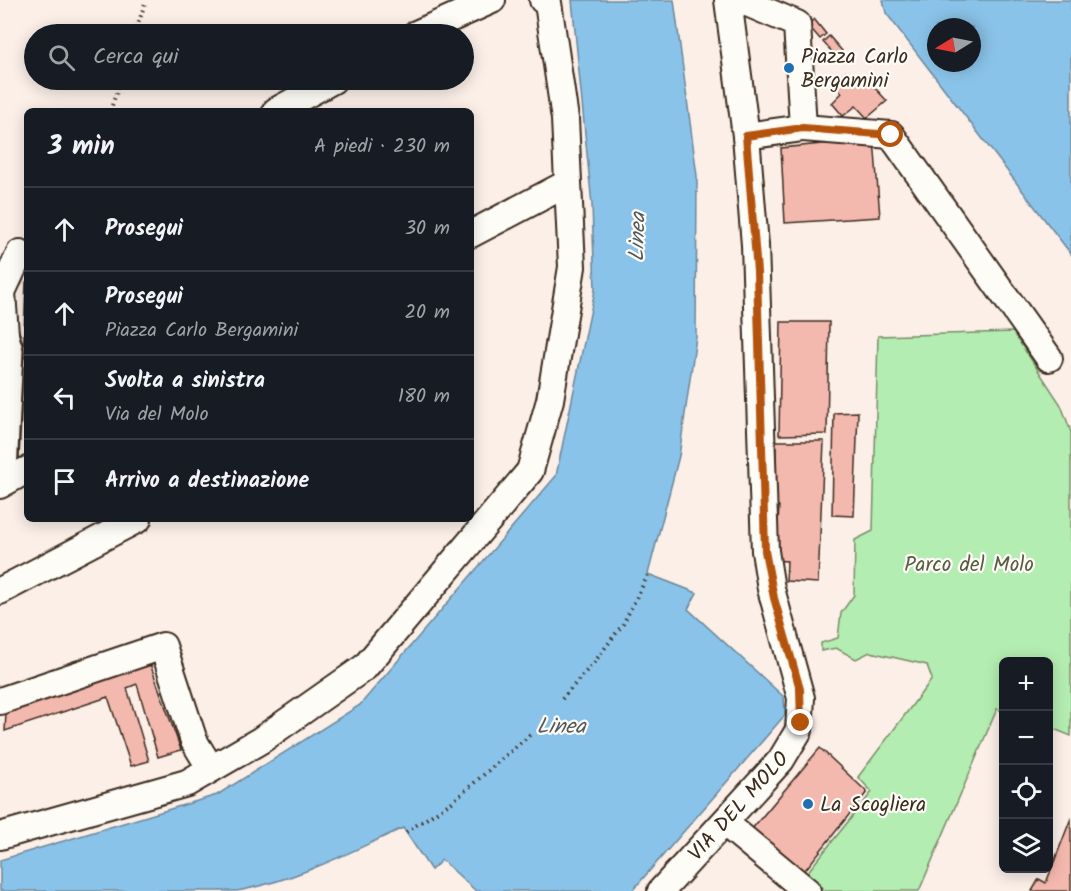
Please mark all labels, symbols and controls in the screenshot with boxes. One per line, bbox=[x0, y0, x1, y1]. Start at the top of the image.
north arrow bbox=[927, 18, 981, 72]
search box bbox=[24, 24, 474, 90]
text: Cerca qui bbox=[93, 40, 179, 75]
icon: search bbox=[45, 41, 78, 74]
place label: Piazza Carlo Bergamini bbox=[801, 41, 908, 98]
marker: Piazza Carlo Bergamini bbox=[782, 61, 796, 75]
route start bbox=[877, 121, 903, 147]
text: 3 min bbox=[48, 126, 115, 168]
text: A piedi · 230 m bbox=[314, 131, 450, 163]
water label: Linea bbox=[620, 210, 657, 262]
text: Prosegui bbox=[105, 212, 183, 247]
icon: ahead bbox=[48, 213, 81, 246]
text: 30 m bbox=[405, 213, 450, 245]
text: Prosegui bbox=[105, 280, 183, 315]
icon: ahead bbox=[48, 297, 81, 330]
text: 20 m bbox=[404, 297, 450, 329]
text: Piazza Carlo Bergamini bbox=[105, 315, 298, 347]
text: Svolta a sinistra bbox=[105, 364, 265, 399]
icon: left bbox=[48, 381, 81, 414]
text: 180 m bbox=[398, 381, 450, 413]
text: Via del Molo bbox=[105, 399, 209, 431]
text: Arrivo a destinazione bbox=[105, 464, 309, 499]
icon: arrive bbox=[48, 465, 81, 498]
park label: Parco del Molo bbox=[904, 549, 1034, 582]
map controls bbox=[999, 657, 1053, 873]
button: + bbox=[999, 657, 1053, 711]
route end bbox=[787, 709, 813, 735]
water label: Linea bbox=[536, 710, 587, 745]
button: − bbox=[999, 711, 1053, 765]
street label: VIA DEL MOLO bbox=[681, 744, 798, 869]
button: locate bbox=[999, 765, 1053, 819]
place label: La Scogliera bbox=[820, 789, 926, 822]
marker: La Scogliera bbox=[801, 797, 815, 811]
button: layers bbox=[999, 819, 1053, 873]

